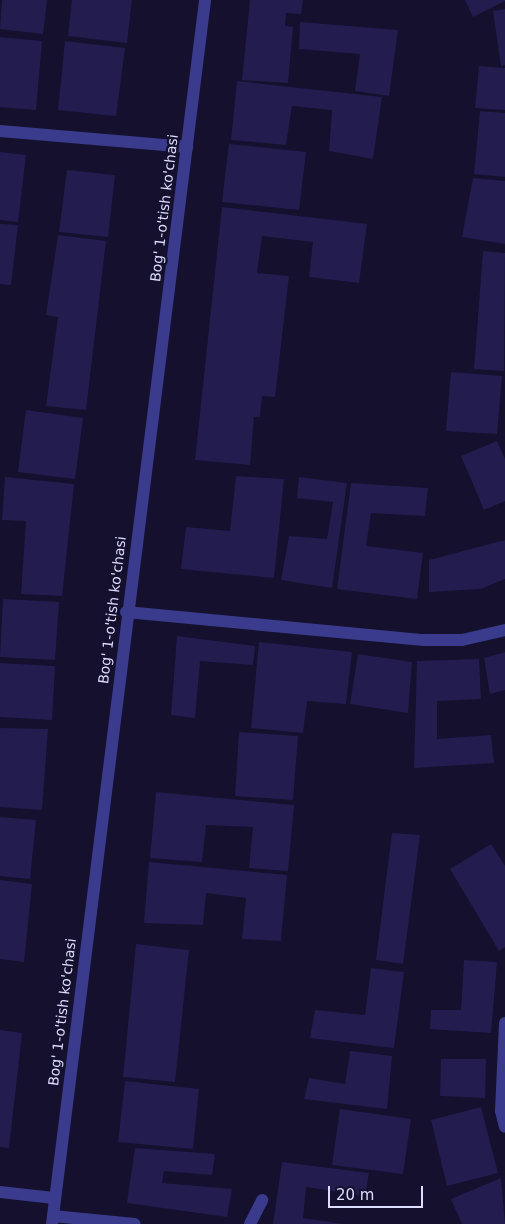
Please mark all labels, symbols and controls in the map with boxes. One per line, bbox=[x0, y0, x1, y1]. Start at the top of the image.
street label: Bog' 1-o'tish ko'chasi bbox=[147, 133, 181, 283]
street label: Bog' 1-o'tish ko'chasi bbox=[95, 535, 129, 685]
street label: Bog' 1-o'tish ko'chasi bbox=[45, 937, 79, 1087]
scale bar bbox=[330, 1176, 425, 1208]
text: 20 m bbox=[336, 1186, 374, 1204]

